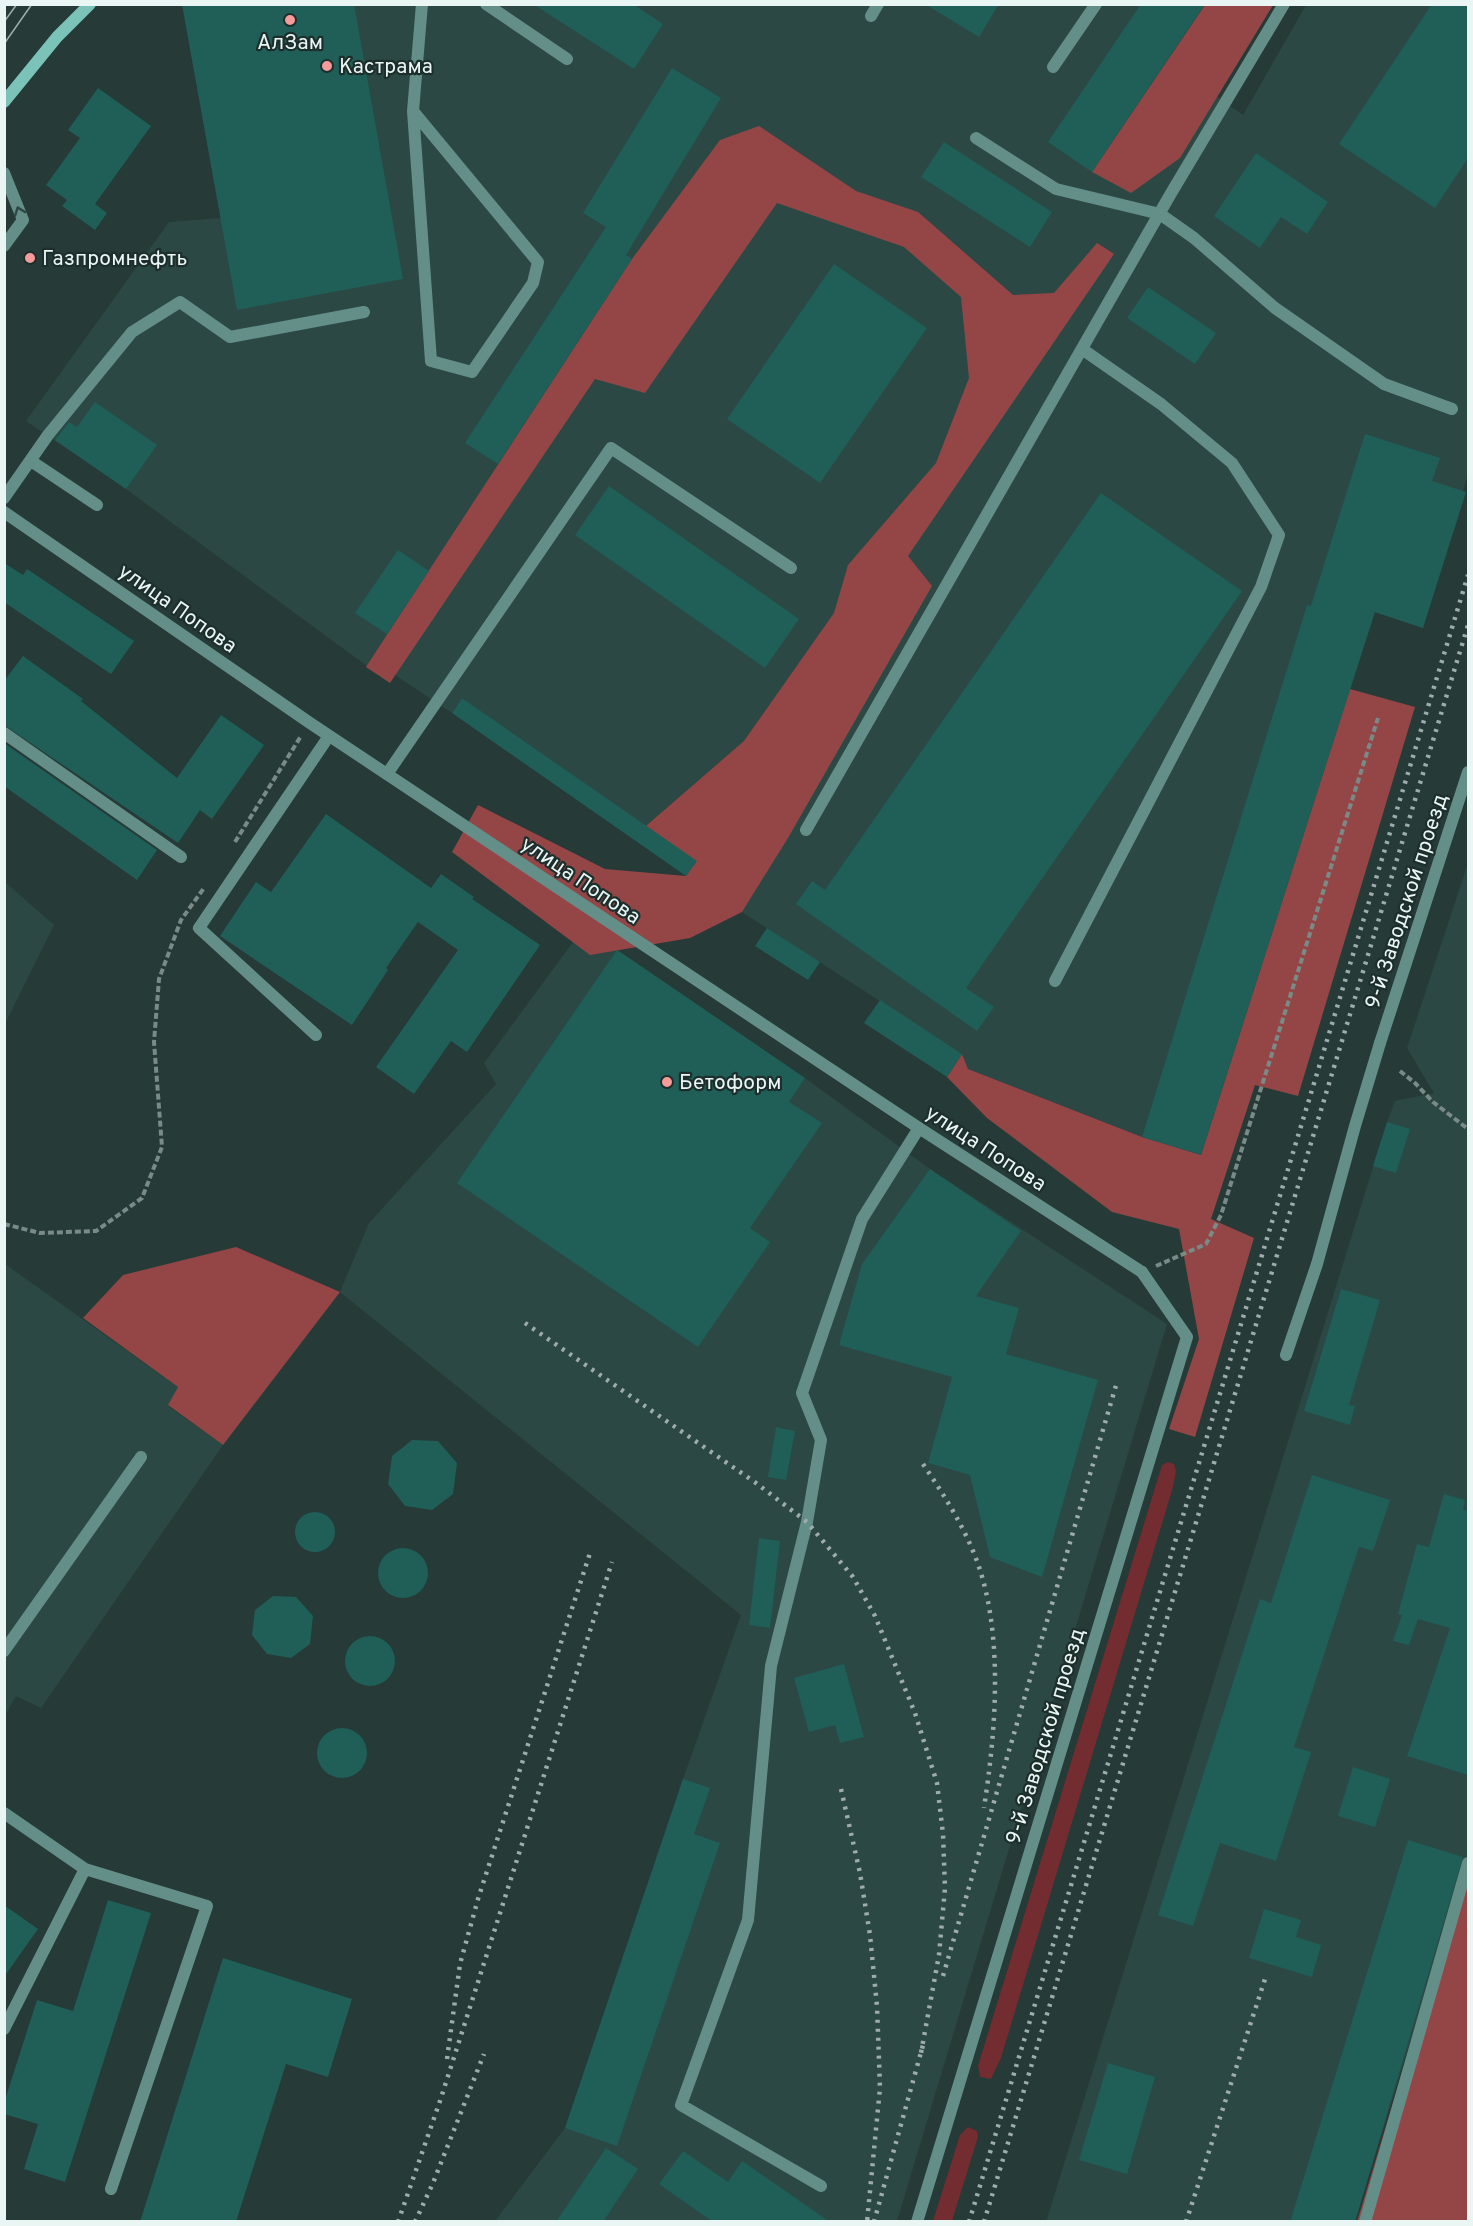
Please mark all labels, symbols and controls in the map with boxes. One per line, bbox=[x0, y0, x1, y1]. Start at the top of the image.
marker: АлЗам bbox=[283, 13, 297, 27]
place label: АлЗам bbox=[257, 30, 323, 57]
place label: Кастрама bbox=[339, 54, 433, 81]
marker: Кастрама bbox=[320, 59, 334, 73]
one-way arrow bbox=[14, 206, 26, 217]
place label: Газпромнефть bbox=[42, 246, 187, 273]
marker: Газпромнефть bbox=[23, 251, 37, 265]
street label: улица Попова bbox=[113, 558, 242, 660]
street label: 9-й Заводской проезд bbox=[1360, 790, 1455, 1012]
street label: улица Попова bbox=[515, 831, 645, 931]
place label: Бетоформ bbox=[679, 1070, 781, 1097]
marker: Бетоформ bbox=[660, 1075, 674, 1089]
street label: улица Попова bbox=[920, 1100, 1051, 1198]
street label: 9-й Заводской проезд bbox=[1001, 1625, 1092, 1848]

